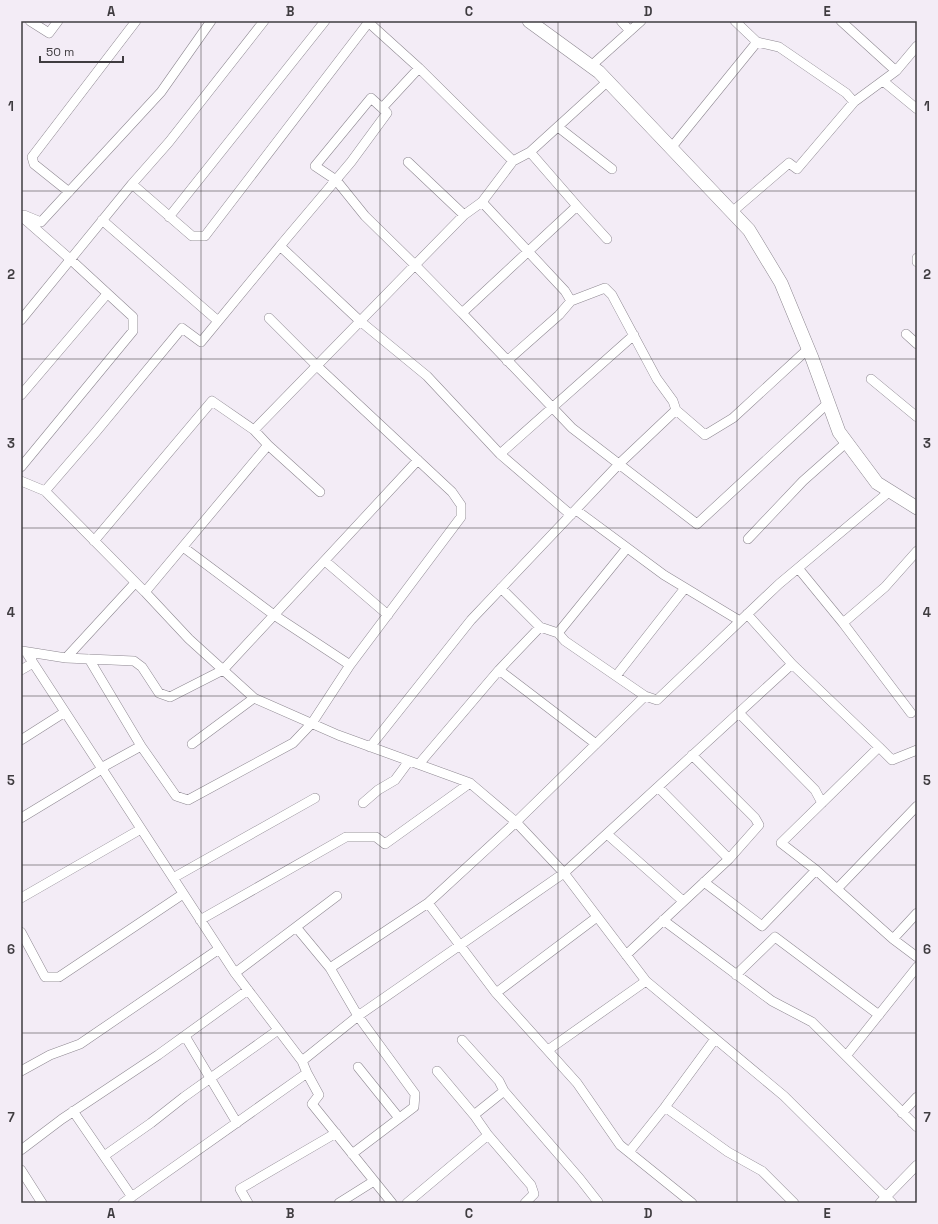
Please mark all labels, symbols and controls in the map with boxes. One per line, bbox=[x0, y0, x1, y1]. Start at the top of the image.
text: A bbox=[107, 3, 116, 20]
text: B bbox=[286, 3, 295, 20]
text: C bbox=[465, 3, 473, 20]
text: D bbox=[644, 3, 653, 20]
text: E bbox=[823, 3, 831, 20]
scale bar bbox=[40, 38, 123, 64]
text: 50 m bbox=[46, 44, 74, 60]
text: 1 bbox=[8, 98, 14, 115]
text: 1 bbox=[924, 98, 930, 115]
text: 2 bbox=[7, 266, 15, 283]
text: 2 bbox=[923, 266, 931, 283]
text: 3 bbox=[7, 435, 15, 452]
text: 3 bbox=[923, 435, 931, 452]
text: 4 bbox=[7, 604, 15, 621]
text: 4 bbox=[923, 604, 931, 621]
text: 5 bbox=[7, 772, 15, 789]
text: 5 bbox=[923, 772, 931, 789]
text: 6 bbox=[7, 941, 15, 958]
text: 6 bbox=[923, 941, 931, 958]
text: 7 bbox=[7, 1109, 15, 1126]
text: 7 bbox=[923, 1109, 931, 1126]
text: A bbox=[107, 1205, 116, 1222]
text: B bbox=[286, 1205, 295, 1222]
text: C bbox=[465, 1205, 473, 1222]
text: D bbox=[644, 1205, 653, 1222]
text: E bbox=[823, 1205, 831, 1222]

